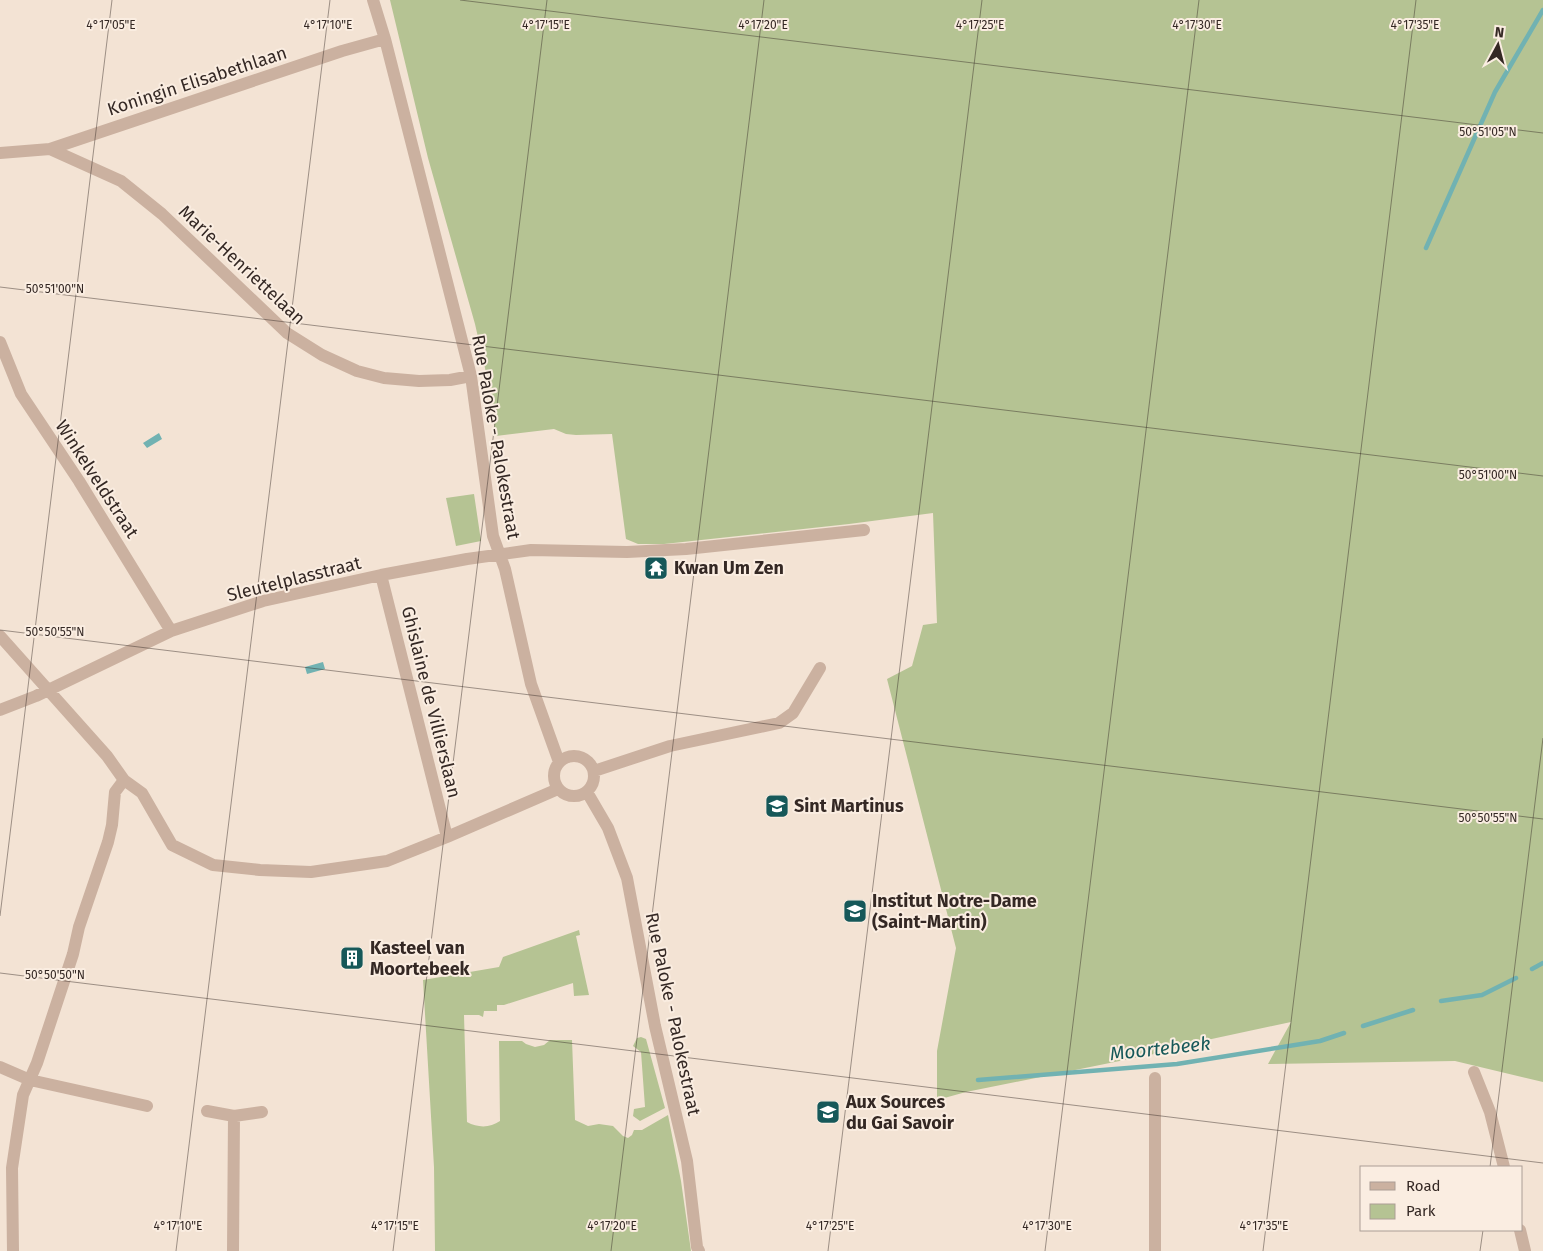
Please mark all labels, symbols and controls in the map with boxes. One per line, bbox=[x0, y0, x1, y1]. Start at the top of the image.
text: 4°17'05"E bbox=[86, 18, 136, 32]
text: 4°17'10"E bbox=[304, 18, 352, 32]
text: 4°17'15"E bbox=[522, 18, 570, 32]
text: 4°17'20"E bbox=[738, 18, 788, 32]
text: 4°17'25"E bbox=[956, 18, 1004, 32]
text: 4°17'30"E bbox=[1172, 18, 1222, 32]
text: 4°17'35"E bbox=[1391, 18, 1439, 32]
north arrow bbox=[1473, 20, 1523, 70]
text: N bbox=[1494, 24, 1505, 42]
street label: Koningin Elisabethlaan bbox=[104, 42, 290, 120]
text: 50°51'05"N bbox=[1459, 125, 1517, 139]
street label: Marie-Henriettelaan bbox=[174, 201, 310, 329]
text: 50°51'00"N bbox=[26, 282, 84, 296]
street label: Rue Paloke - Palokestraat bbox=[467, 333, 525, 541]
street label: Winkelveldstraat bbox=[51, 416, 144, 543]
text: 50°51'00"N bbox=[1459, 468, 1517, 482]
street label: Sleutelplasstraat bbox=[225, 552, 364, 606]
temple icon: Kwan Um Zen bbox=[643, 555, 669, 581]
place label: Kwan Um Zen bbox=[674, 557, 784, 579]
street label: Ghislaine de Villierslaan bbox=[397, 604, 465, 800]
text: 50°50'55"N bbox=[26, 625, 84, 639]
school or university icon: Sint Martinus bbox=[764, 793, 790, 819]
place label: Sint Martinus bbox=[794, 795, 904, 817]
text: 50°50'55"N bbox=[1459, 811, 1517, 825]
place label: Institut Notre-Dame (Saint-Martin) bbox=[872, 890, 1037, 933]
school or university icon: Institut Notre-Dame (Saint-Martin) bbox=[842, 898, 868, 924]
street label: Rue Paloke - Palokestraat bbox=[641, 910, 705, 1118]
place label: Kasteel van Moortebeek bbox=[370, 937, 471, 980]
building icon: Kasteel van Moortebeek bbox=[339, 945, 365, 971]
text: 50°50'50"N bbox=[25, 968, 85, 982]
water label: Moortebeek bbox=[1109, 1032, 1211, 1065]
place label: Aux Sources du Gai Savoir bbox=[845, 1091, 955, 1134]
school or university icon: Aux Sources du Gai Savoir bbox=[815, 1099, 841, 1125]
legend bbox=[1360, 1166, 1523, 1231]
text: Road bbox=[1406, 1177, 1441, 1195]
text: Park bbox=[1406, 1202, 1436, 1220]
text: 4°17'10"E bbox=[154, 1219, 202, 1233]
text: 4°17'15"E bbox=[371, 1219, 419, 1233]
text: 4°17'20"E bbox=[587, 1219, 637, 1233]
text: 4°17'25"E bbox=[806, 1219, 854, 1233]
text: 4°17'30"E bbox=[1022, 1219, 1072, 1233]
text: 4°17'35"E bbox=[1240, 1219, 1288, 1233]

